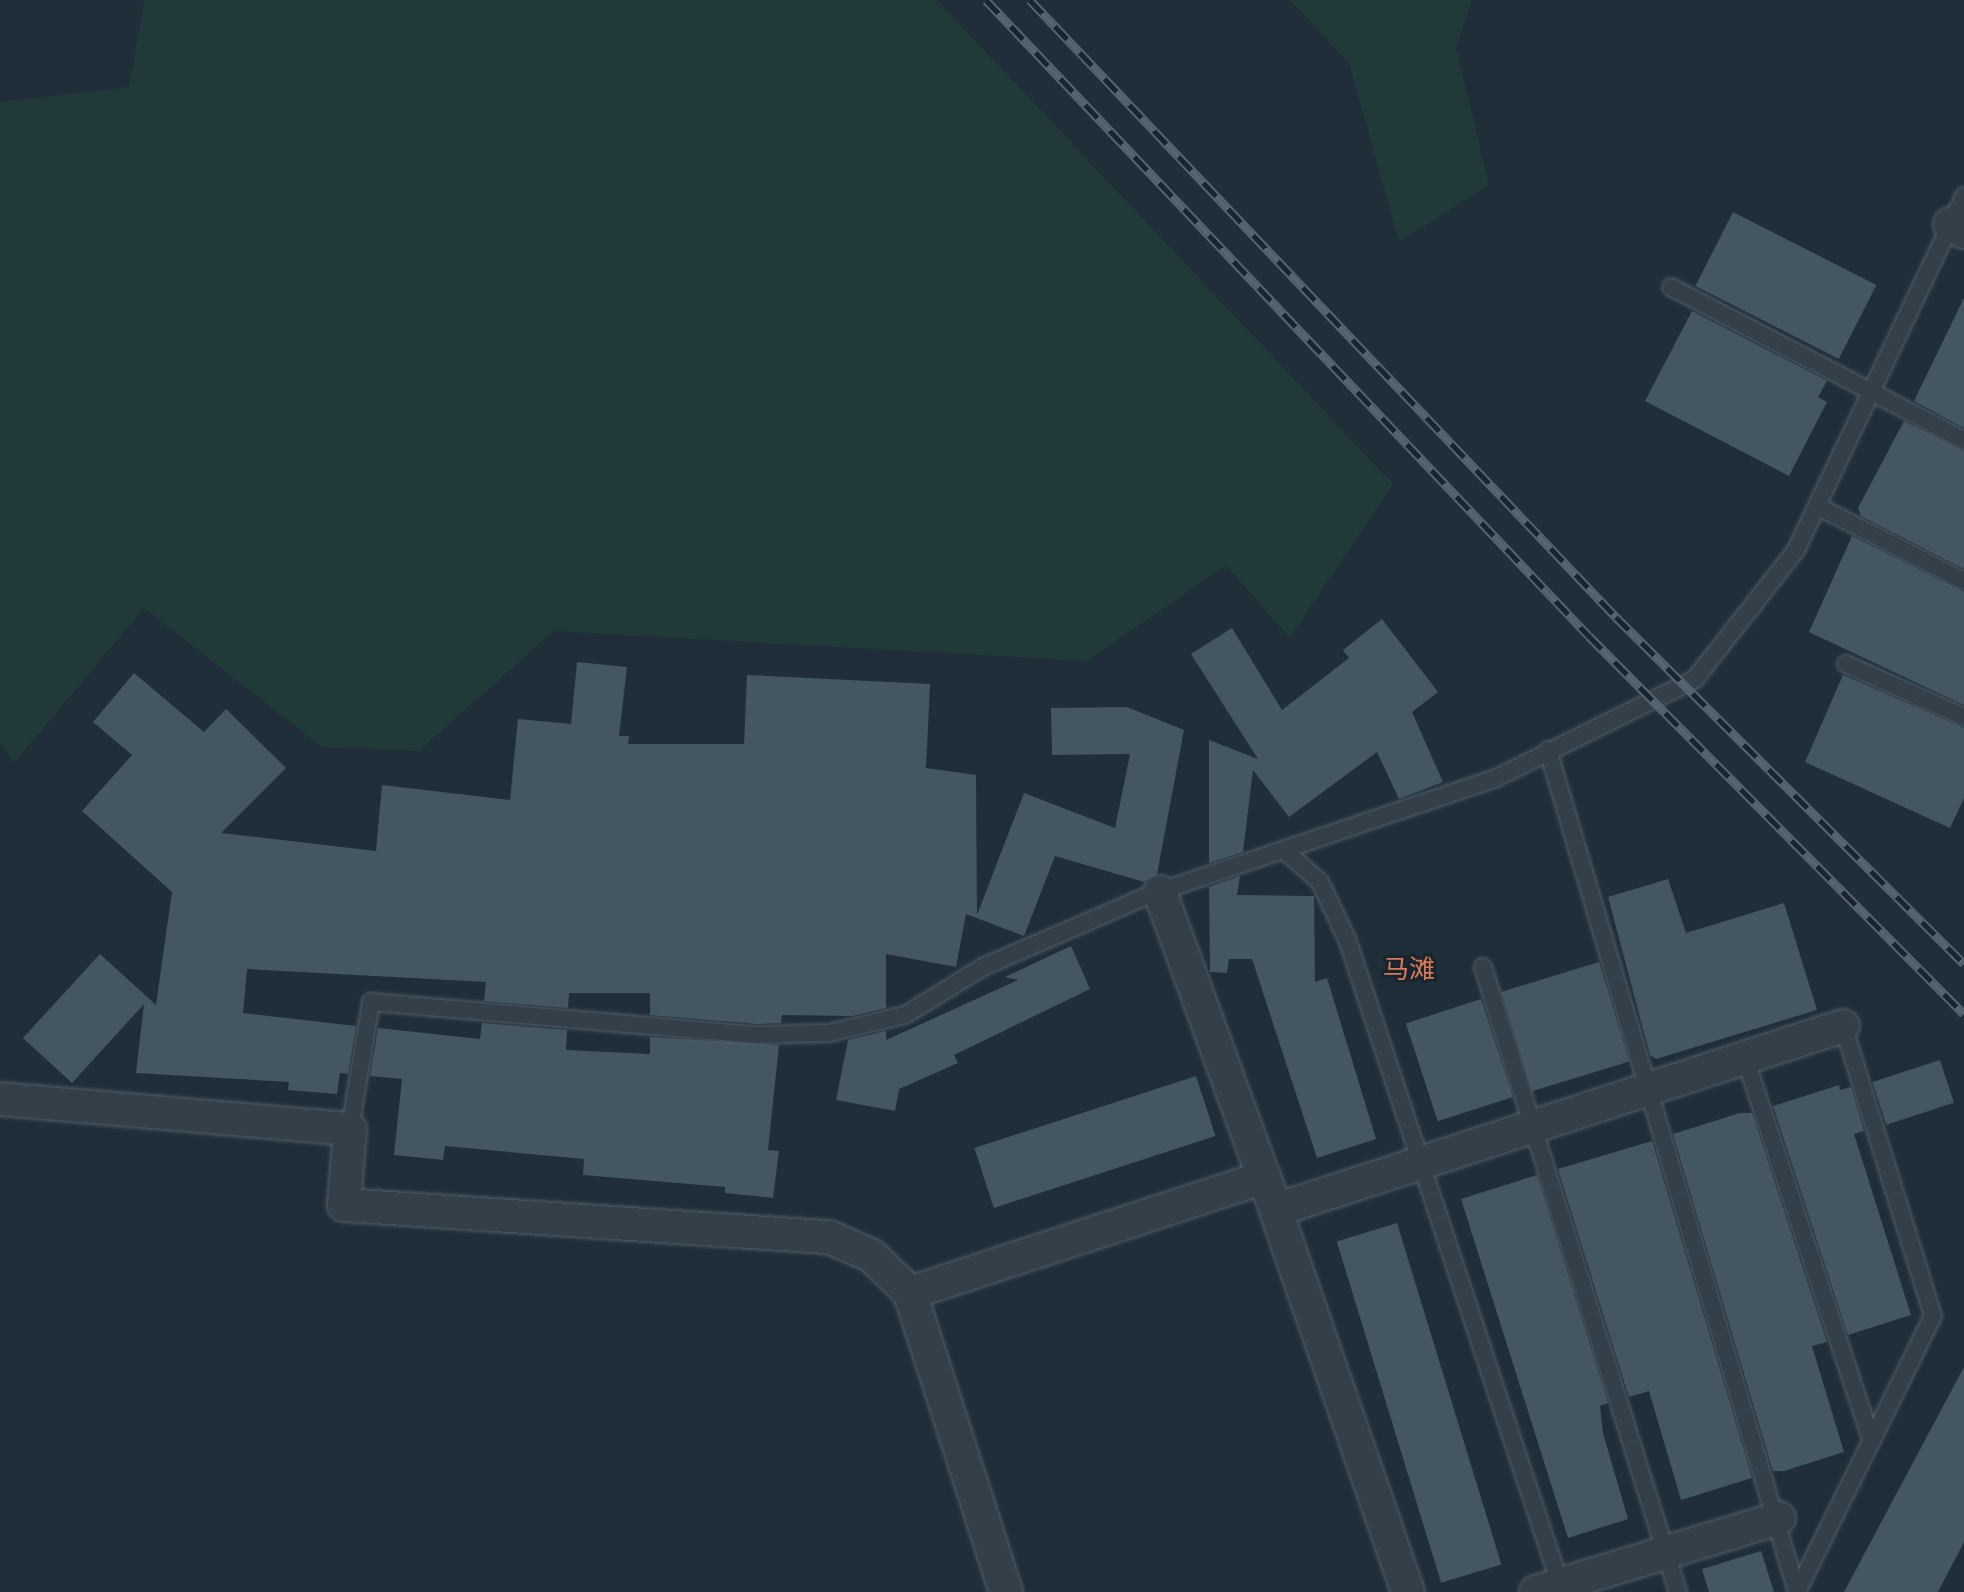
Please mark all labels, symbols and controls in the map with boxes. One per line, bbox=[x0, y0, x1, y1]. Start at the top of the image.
district label: 马滩 bbox=[1383, 954, 1435, 986]

